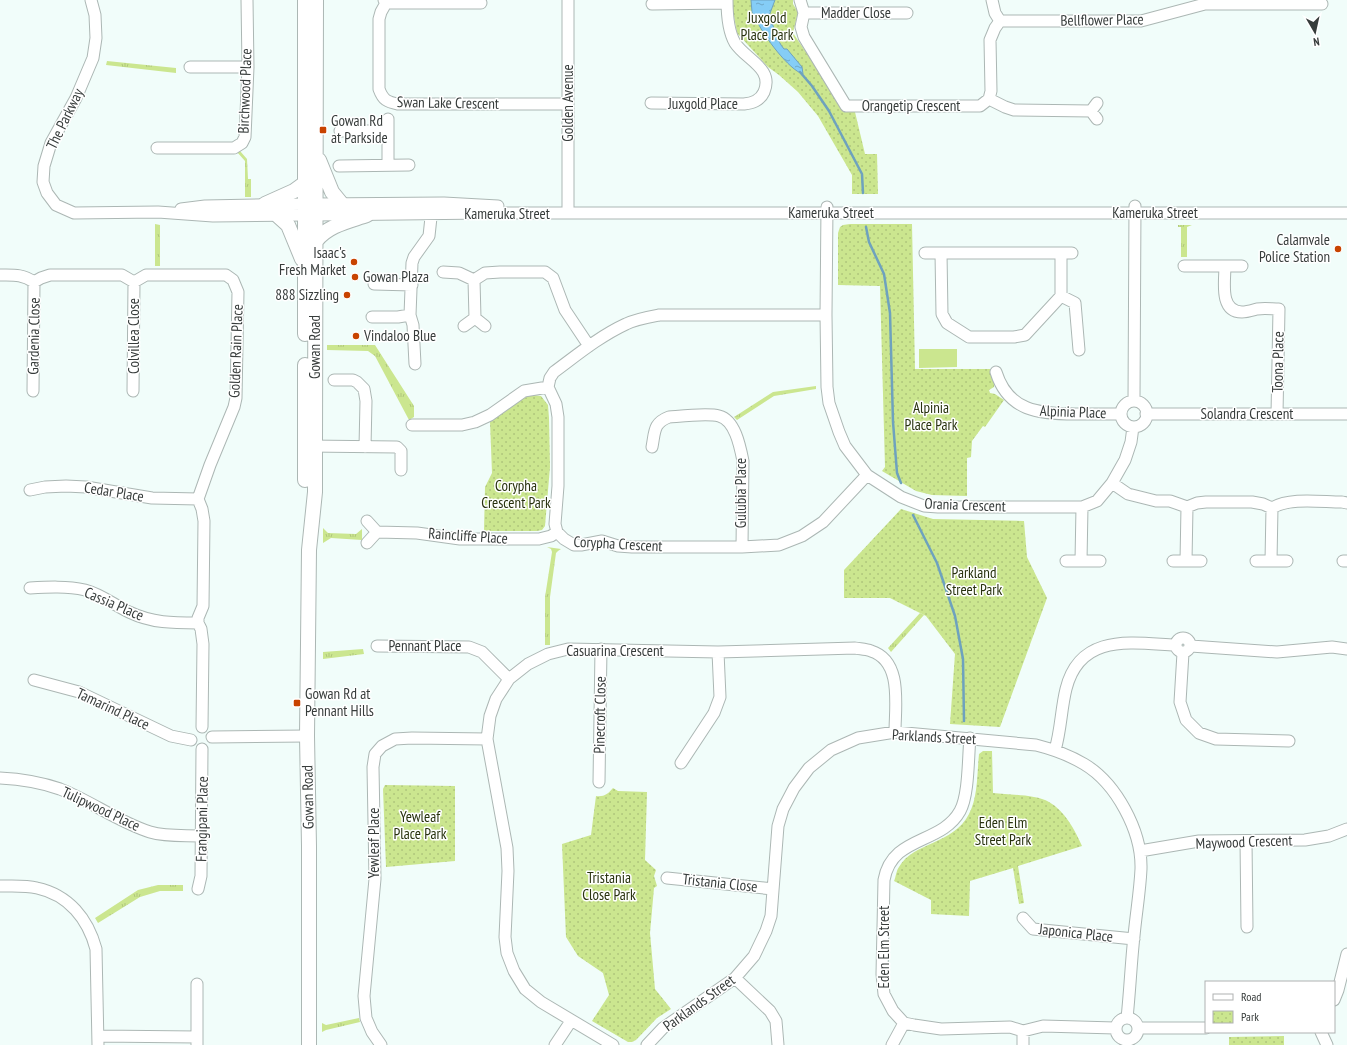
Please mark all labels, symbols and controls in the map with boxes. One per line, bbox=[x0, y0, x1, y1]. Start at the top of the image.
street label: Madder Close bbox=[821, 3, 891, 22]
park label: Juxgold Place Park bbox=[740, 8, 794, 44]
street label: Bellflower Place bbox=[1060, 9, 1144, 30]
north arrow bbox=[1295, 12, 1335, 52]
text: N bbox=[1312, 34, 1321, 49]
street label: Birchwood Place bbox=[234, 48, 255, 134]
street label: Golden Avenue bbox=[558, 64, 577, 142]
street label: The Parkway bbox=[42, 85, 88, 152]
street label: Swan Lake Crescent bbox=[397, 92, 499, 113]
street label: Juxgold Place bbox=[667, 94, 738, 113]
street label: Orangetip Crescent bbox=[862, 96, 960, 115]
place label: Gowan Rd at Parkside bbox=[331, 111, 388, 147]
marker: Gowan Rd at Parkside bbox=[318, 125, 328, 135]
street label: Kameruka Street bbox=[788, 203, 874, 222]
street label: Kameruka Street bbox=[1112, 203, 1198, 222]
street label: Kameruka Street bbox=[464, 204, 550, 223]
place label: Calamvale Police Station bbox=[1259, 230, 1330, 266]
place label: Isaac's Fresh Market bbox=[279, 243, 346, 279]
marker: Calamvale Police Station bbox=[1333, 244, 1343, 254]
marker: Isaac's Fresh Market bbox=[349, 257, 359, 267]
place label: Gowan Plaza bbox=[363, 267, 429, 286]
marker: Gowan Plaza bbox=[350, 272, 360, 282]
place label: 888 Sizzling bbox=[275, 285, 339, 304]
marker: 888 Sizzling bbox=[342, 290, 352, 300]
street label: Gardenia Close bbox=[23, 297, 44, 375]
street label: Colvillea Close bbox=[124, 298, 143, 374]
street label: Golden Rain Place bbox=[224, 304, 247, 398]
street label: Gowan Road bbox=[305, 315, 324, 379]
place label: Vindaloo Blue bbox=[363, 326, 436, 345]
marker: Vindaloo Blue bbox=[351, 331, 361, 341]
street label: Toona Place bbox=[1267, 331, 1288, 393]
park label: Alpinia Place Park bbox=[904, 398, 958, 434]
street label: Alpinia Place bbox=[1039, 401, 1107, 422]
street label: Solandra Crescent bbox=[1201, 404, 1293, 423]
street label: Gulubia Place bbox=[731, 458, 750, 528]
park label: Corypha Crescent Park bbox=[481, 476, 551, 512]
street label: Cedar Place bbox=[83, 477, 145, 506]
street label: Orania Crescent bbox=[924, 494, 1006, 515]
street label: Raincliffe Place bbox=[428, 523, 508, 548]
street label: Corypha Crescent bbox=[573, 532, 663, 555]
park label: Parkland Street Park bbox=[946, 563, 1002, 599]
street label: Cassia Place bbox=[82, 583, 147, 625]
street label: Pennant Place bbox=[388, 636, 462, 655]
street label: Casuarina Crescent bbox=[566, 641, 664, 660]
street label: Pinecroft Close bbox=[589, 676, 610, 754]
street label: Tamarind Place bbox=[74, 683, 153, 734]
place label: Gowan Rd at Pennant Hills bbox=[305, 684, 374, 720]
marker: Gowan Rd at Pennant Hills bbox=[292, 698, 302, 708]
street label: Parklands Street bbox=[892, 725, 977, 748]
street label: Gowan Road bbox=[297, 765, 318, 829]
street label: Frangipani Place bbox=[191, 776, 212, 862]
street label: Tulipwood Place bbox=[59, 782, 143, 835]
park label: Yewleaf Place Park bbox=[393, 807, 447, 843]
street label: Yewleaf Place bbox=[364, 808, 383, 878]
park label: Eden Elm Street Park bbox=[975, 813, 1031, 849]
street label: Maywood Crescent bbox=[1195, 830, 1293, 853]
park label: Tristania Close Park bbox=[582, 868, 636, 904]
street label: Tristania Close bbox=[682, 869, 758, 896]
street label: Eden Elm Street bbox=[874, 906, 893, 988]
street label: Japonica Place bbox=[1037, 919, 1114, 946]
street label: Parklands Street bbox=[659, 970, 738, 1035]
legend bbox=[1205, 981, 1335, 1033]
text: Road bbox=[1241, 989, 1261, 1004]
text: Park bbox=[1241, 1009, 1259, 1024]

